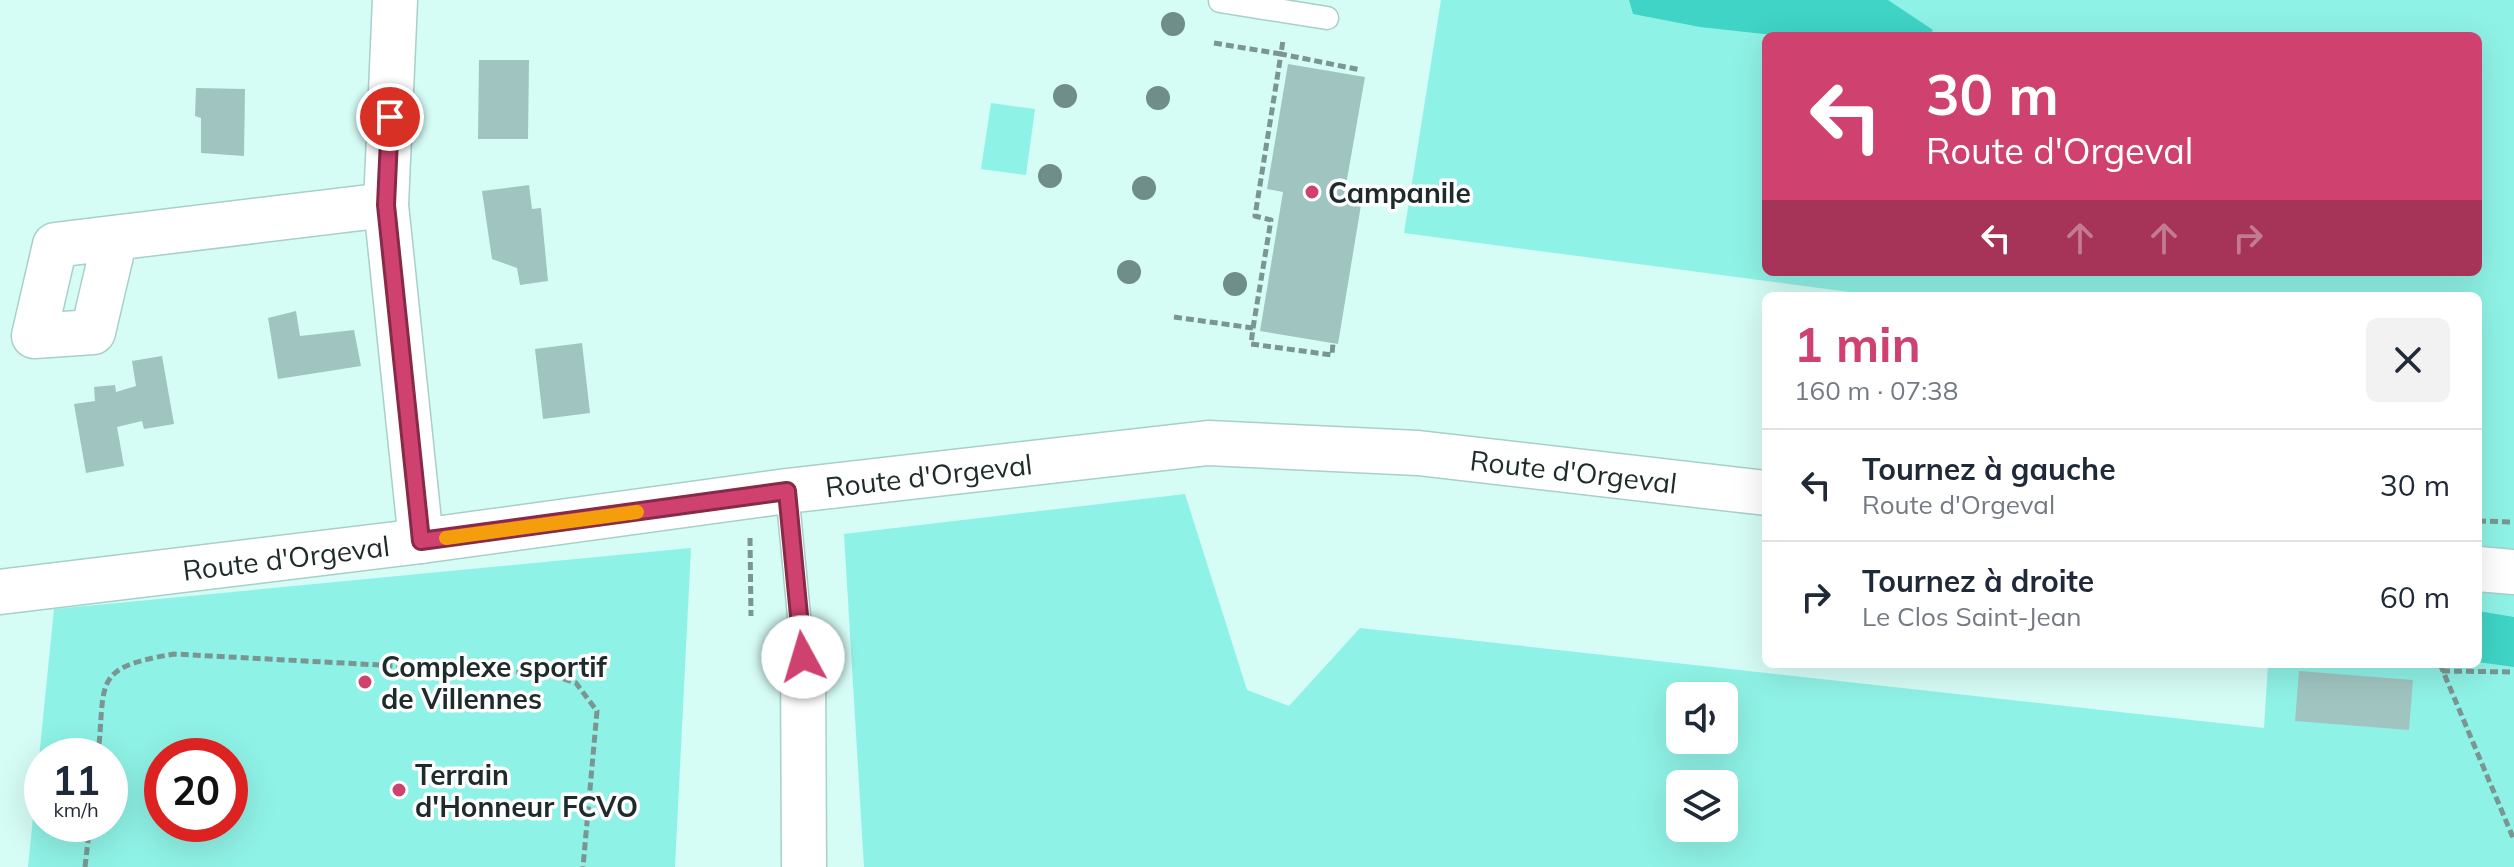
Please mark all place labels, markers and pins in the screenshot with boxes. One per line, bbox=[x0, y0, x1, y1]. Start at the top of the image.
pin bbox=[356, 83, 424, 151]
place label: Campanile bbox=[1328, 175, 1471, 210]
marker: Campanile bbox=[1303, 183, 1321, 201]
place label: Complexe sportif de Villennes bbox=[381, 649, 608, 716]
marker: Complexe sportif de Villennes bbox=[356, 673, 374, 691]
place label: Terrain d'Honneur FCVO bbox=[415, 757, 638, 824]
marker: Terrain d'Honneur FCVO bbox=[390, 781, 408, 799]

